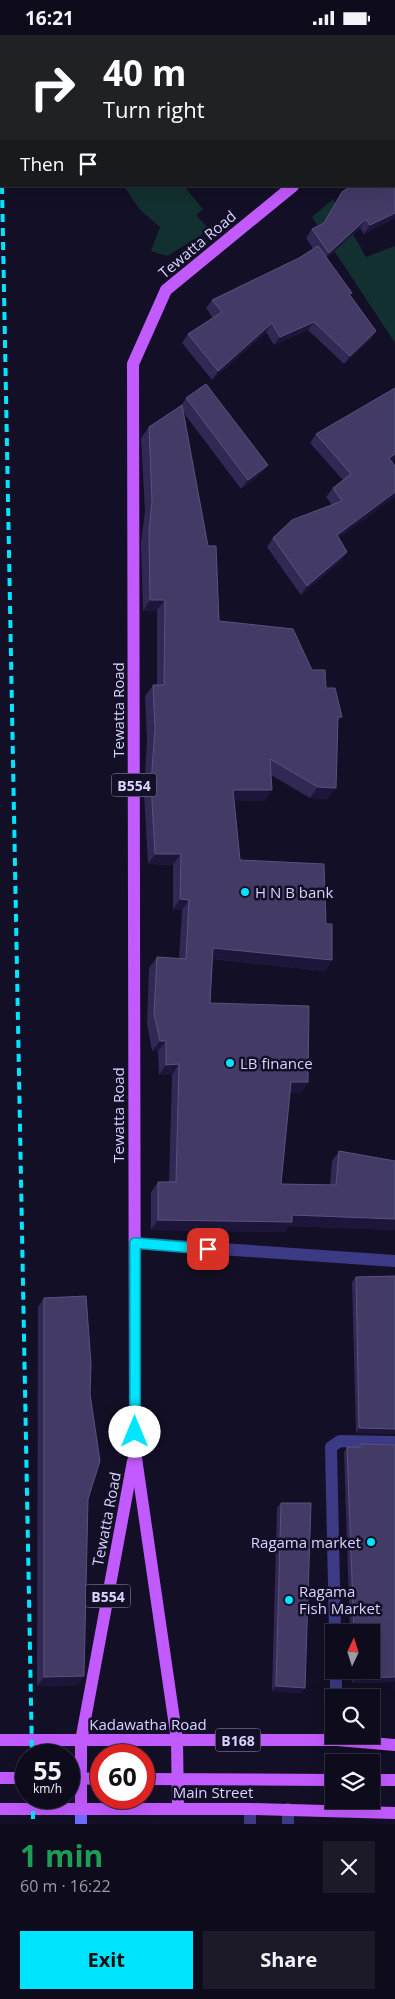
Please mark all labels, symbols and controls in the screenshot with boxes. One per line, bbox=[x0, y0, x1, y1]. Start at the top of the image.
text: 16:21 bbox=[25, 5, 74, 31]
text: 40 m bbox=[103, 49, 186, 96]
icon: right bbox=[20, 55, 85, 120]
text: Turn right bbox=[103, 94, 205, 124]
icon: arrive bbox=[74, 150, 102, 178]
text: Then bbox=[20, 151, 64, 177]
street label: Tewatta Road bbox=[154, 206, 240, 282]
street label: Tewatta Road bbox=[108, 662, 128, 758]
road number: B554 bbox=[112, 773, 156, 797]
place label: H N B bank bbox=[255, 882, 333, 902]
marker: H N B bank bbox=[239, 886, 251, 898]
place label: LB finance bbox=[240, 1053, 313, 1073]
marker: LB finance bbox=[224, 1057, 236, 1069]
street label: Tewatta Road bbox=[108, 1067, 128, 1163]
pin bbox=[187, 1228, 229, 1270]
icon: arrive bbox=[194, 1235, 222, 1263]
position arrow bbox=[108, 1405, 160, 1457]
street label: Tewatta Road bbox=[87, 1470, 125, 1568]
place label: Ragama market bbox=[251, 1532, 361, 1552]
marker: Ragama market bbox=[365, 1536, 377, 1548]
place label: Ragama Fish Market bbox=[299, 1581, 380, 1618]
road number: B554 bbox=[86, 1585, 130, 1607]
marker: Ragama Fish Market bbox=[283, 1594, 295, 1606]
north arrow bbox=[325, 1624, 380, 1679]
map controls bbox=[325, 1624, 380, 1809]
button: search bbox=[325, 1689, 380, 1744]
street label: Kadawatha Road bbox=[89, 1714, 207, 1734]
road number: B168 bbox=[216, 1729, 260, 1751]
speed limit sign: 60 bbox=[90, 1744, 155, 1809]
text: 55 bbox=[33, 1753, 62, 1787]
button: layers bbox=[325, 1754, 380, 1809]
text: km/h bbox=[33, 1780, 62, 1797]
street label: Main Street bbox=[173, 1782, 253, 1802]
text: 1 min bbox=[20, 1835, 103, 1876]
button: close bbox=[323, 1841, 375, 1893]
text: 60 m · 16:22 bbox=[20, 1875, 111, 1897]
button: Exit bbox=[20, 1931, 193, 1989]
button: Share bbox=[203, 1931, 375, 1989]

